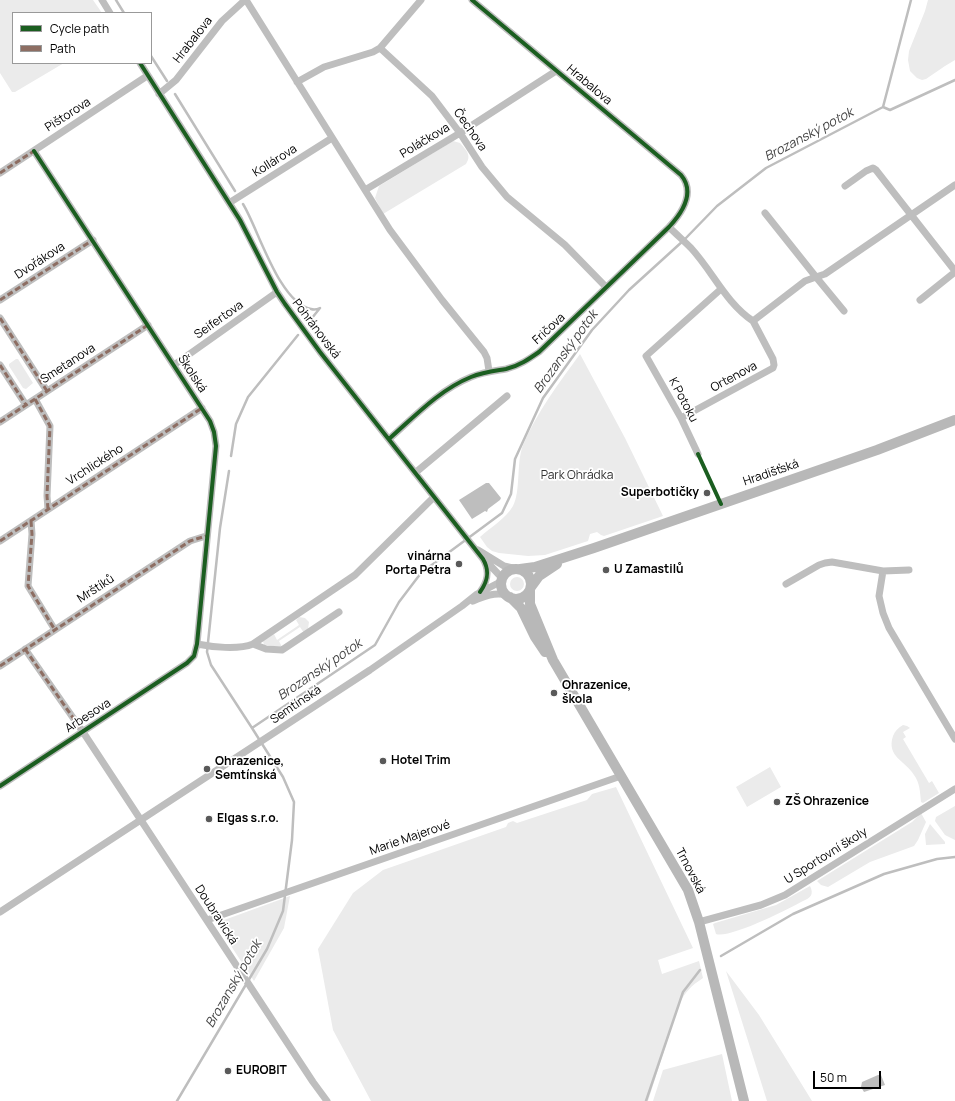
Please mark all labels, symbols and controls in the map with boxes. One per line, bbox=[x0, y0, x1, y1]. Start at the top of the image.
legend bbox=[12, 12, 152, 64]
street label: Hrabalova bbox=[170, 14, 216, 66]
text: Cycle path bbox=[50, 20, 109, 37]
text: Path bbox=[50, 40, 76, 57]
street label: Hrabalova bbox=[563, 62, 615, 108]
street label: Pištorova bbox=[42, 95, 94, 135]
water label: Brozanský potok bbox=[762, 105, 856, 165]
street label: Čechova bbox=[450, 106, 490, 154]
street label: Poláčkova bbox=[398, 121, 452, 161]
street label: Kollárova bbox=[250, 142, 300, 180]
street label: Dvořákova bbox=[12, 239, 68, 283]
street label: Pohránovská bbox=[289, 296, 343, 362]
street label: Seifertova bbox=[192, 298, 246, 342]
water label: Brozanský potok bbox=[531, 308, 601, 396]
street label: Fričova bbox=[530, 310, 568, 348]
street label: Smetanova bbox=[38, 341, 98, 387]
street label: Školská bbox=[175, 352, 209, 396]
street label: Ortenova bbox=[708, 359, 760, 395]
street label: K Potoku bbox=[665, 375, 701, 425]
street label: Vrchlického bbox=[64, 441, 126, 489]
street label: Hradišťská bbox=[741, 457, 801, 489]
park label: Park Ohrádka bbox=[541, 469, 613, 483]
place label: Superbotičky bbox=[621, 486, 699, 500]
marker: Superbotičky bbox=[702, 488, 712, 498]
place label: vinárna Porta Petra bbox=[385, 550, 451, 578]
marker: vinárna Porta Petra bbox=[454, 559, 464, 569]
place label: U Zamastilů bbox=[614, 563, 684, 577]
marker: U Zamastilů bbox=[601, 565, 611, 575]
street label: Mrštíků bbox=[75, 572, 117, 606]
water label: Brozanský potok bbox=[275, 636, 365, 704]
place label: Ohrazenice, škola bbox=[562, 679, 631, 707]
street label: Semtínská bbox=[268, 683, 324, 727]
marker: Ohrazenice, škola bbox=[549, 688, 559, 698]
street label: Arbesova bbox=[62, 696, 114, 736]
place label: Hotel Trim bbox=[391, 754, 451, 768]
place label: Ohrazenice, Semtínská bbox=[215, 755, 284, 783]
marker: Hotel Trim bbox=[378, 756, 388, 766]
marker: Ohrazenice, Semtínská bbox=[202, 764, 212, 774]
place label: ZŠ Ohrazenice bbox=[785, 795, 869, 809]
marker: ZŠ Ohrazenice bbox=[772, 797, 782, 807]
place label: Elgas s.r.o. bbox=[217, 812, 279, 826]
marker: Elgas s.r.o. bbox=[204, 814, 214, 824]
street label: Marie Majerové bbox=[368, 817, 452, 859]
street label: U Sportovní školy bbox=[782, 825, 870, 887]
street label: Trnovská bbox=[672, 846, 708, 896]
street label: Doubravická bbox=[191, 883, 241, 947]
water label: Brozanský potok bbox=[203, 937, 265, 1031]
scale bar bbox=[815, 1063, 883, 1089]
place label: EUROBIT bbox=[236, 1064, 287, 1078]
marker: EUROBIT bbox=[223, 1066, 233, 1076]
text: 50 m bbox=[820, 1069, 847, 1086]

